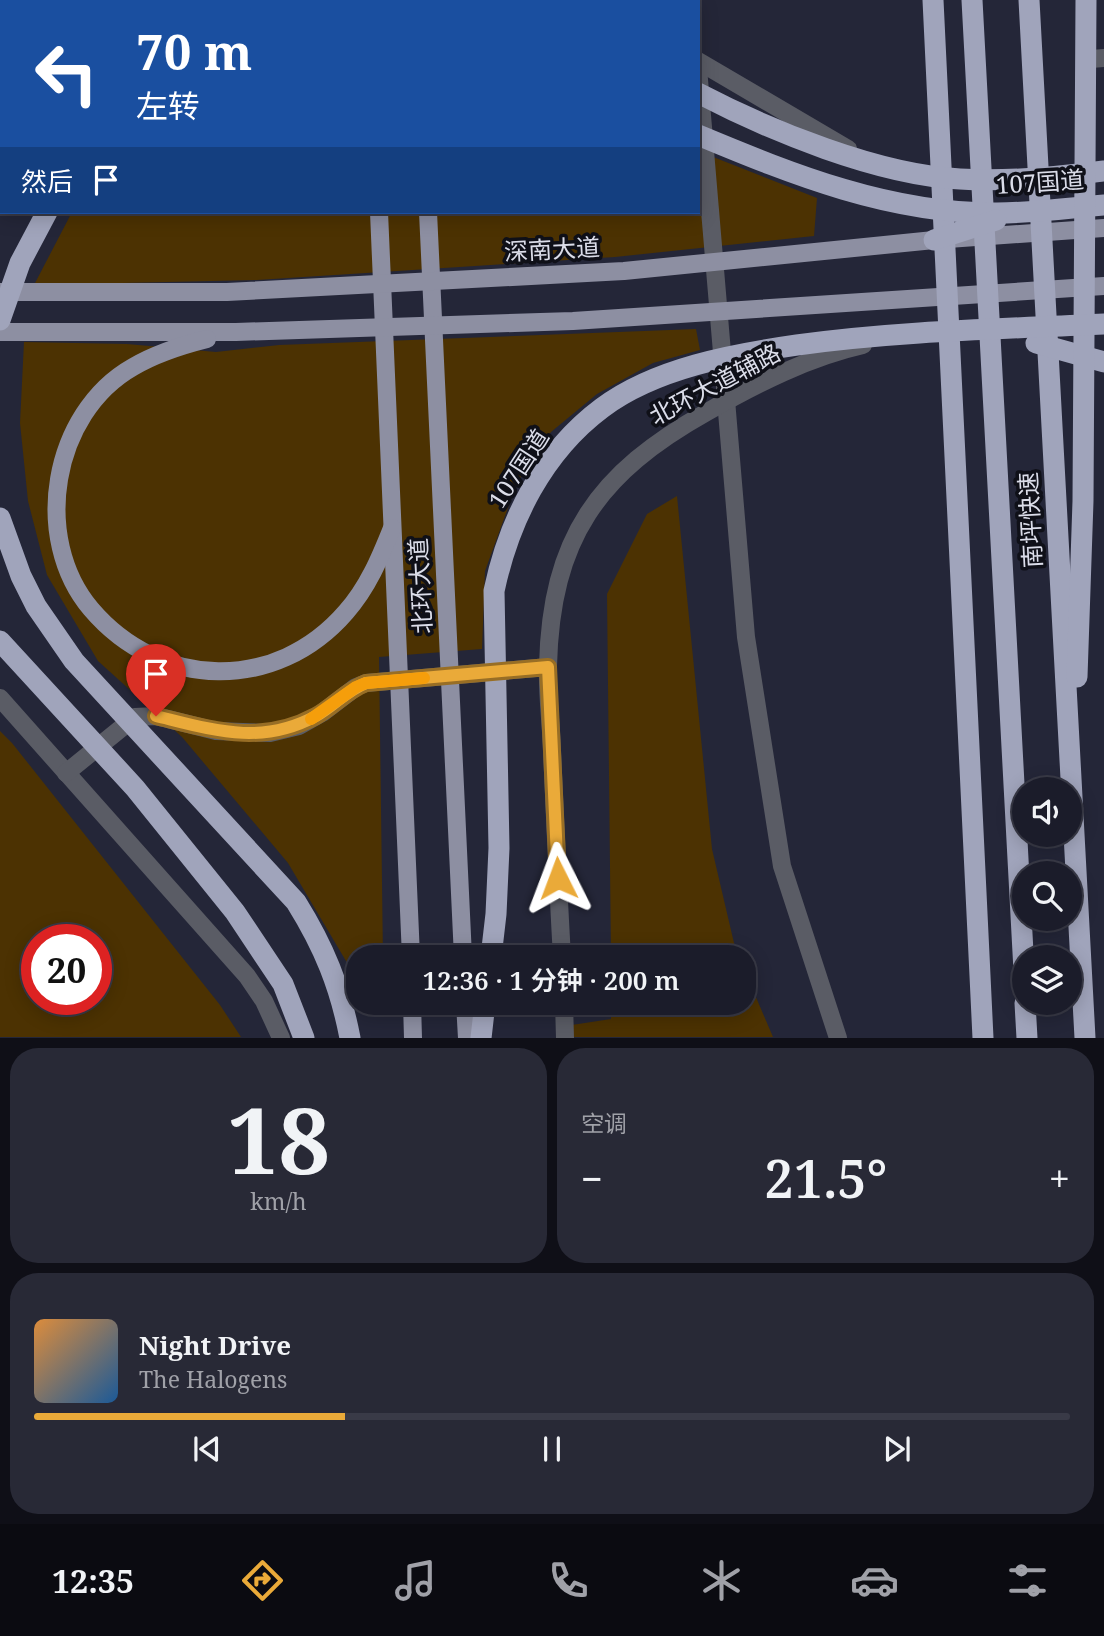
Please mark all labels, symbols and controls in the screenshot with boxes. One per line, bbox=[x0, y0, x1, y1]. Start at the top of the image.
text: 70 m bbox=[136, 18, 252, 84]
icon: left bbox=[21, 28, 112, 119]
text: 左转 bbox=[136, 84, 200, 127]
icon: arrive bbox=[87, 161, 125, 199]
street label: 107国道 bbox=[995, 162, 1085, 201]
text: 然后 bbox=[21, 163, 73, 199]
street label: 深南大道 bbox=[503, 230, 601, 267]
street label: 北环大道辅路 bbox=[643, 335, 786, 432]
street label: 107国道 bbox=[480, 422, 556, 514]
street label: 南坪快速 bbox=[1011, 471, 1048, 569]
street label: 北环大道 bbox=[401, 537, 438, 635]
pin bbox=[126, 644, 186, 716]
icon: arrive bbox=[137, 655, 175, 693]
map controls bbox=[1012, 777, 1082, 1015]
button: sound bbox=[1012, 777, 1082, 847]
position arrow bbox=[521, 841, 595, 915]
button: search bbox=[1012, 861, 1082, 931]
speed limit sign: 20 bbox=[21, 924, 112, 1015]
button: layers bbox=[1012, 945, 1082, 1015]
text: 12:36 · 1 分钟 · 200 m bbox=[422, 962, 680, 998]
text: 18 bbox=[227, 1077, 330, 1201]
text: 空调 bbox=[581, 1107, 627, 1139]
text: 21.5° bbox=[764, 1142, 887, 1213]
text: − bbox=[581, 1152, 603, 1204]
text: + bbox=[1049, 1152, 1070, 1204]
text: km/h bbox=[250, 1185, 307, 1217]
text: Night Drive bbox=[139, 1327, 291, 1363]
text: The Halogens bbox=[139, 1363, 287, 1395]
icon: previous bbox=[188, 1430, 226, 1468]
icon: pause bbox=[533, 1430, 571, 1468]
icon: next bbox=[878, 1430, 916, 1468]
icon: directions bbox=[238, 1556, 287, 1605]
icon: music bbox=[391, 1556, 440, 1605]
icon: phone bbox=[544, 1556, 593, 1605]
icon: climate bbox=[697, 1556, 746, 1605]
icon: car bbox=[850, 1556, 899, 1605]
icon: filters bbox=[1003, 1556, 1052, 1605]
text: 12:35 bbox=[52, 1559, 134, 1602]

